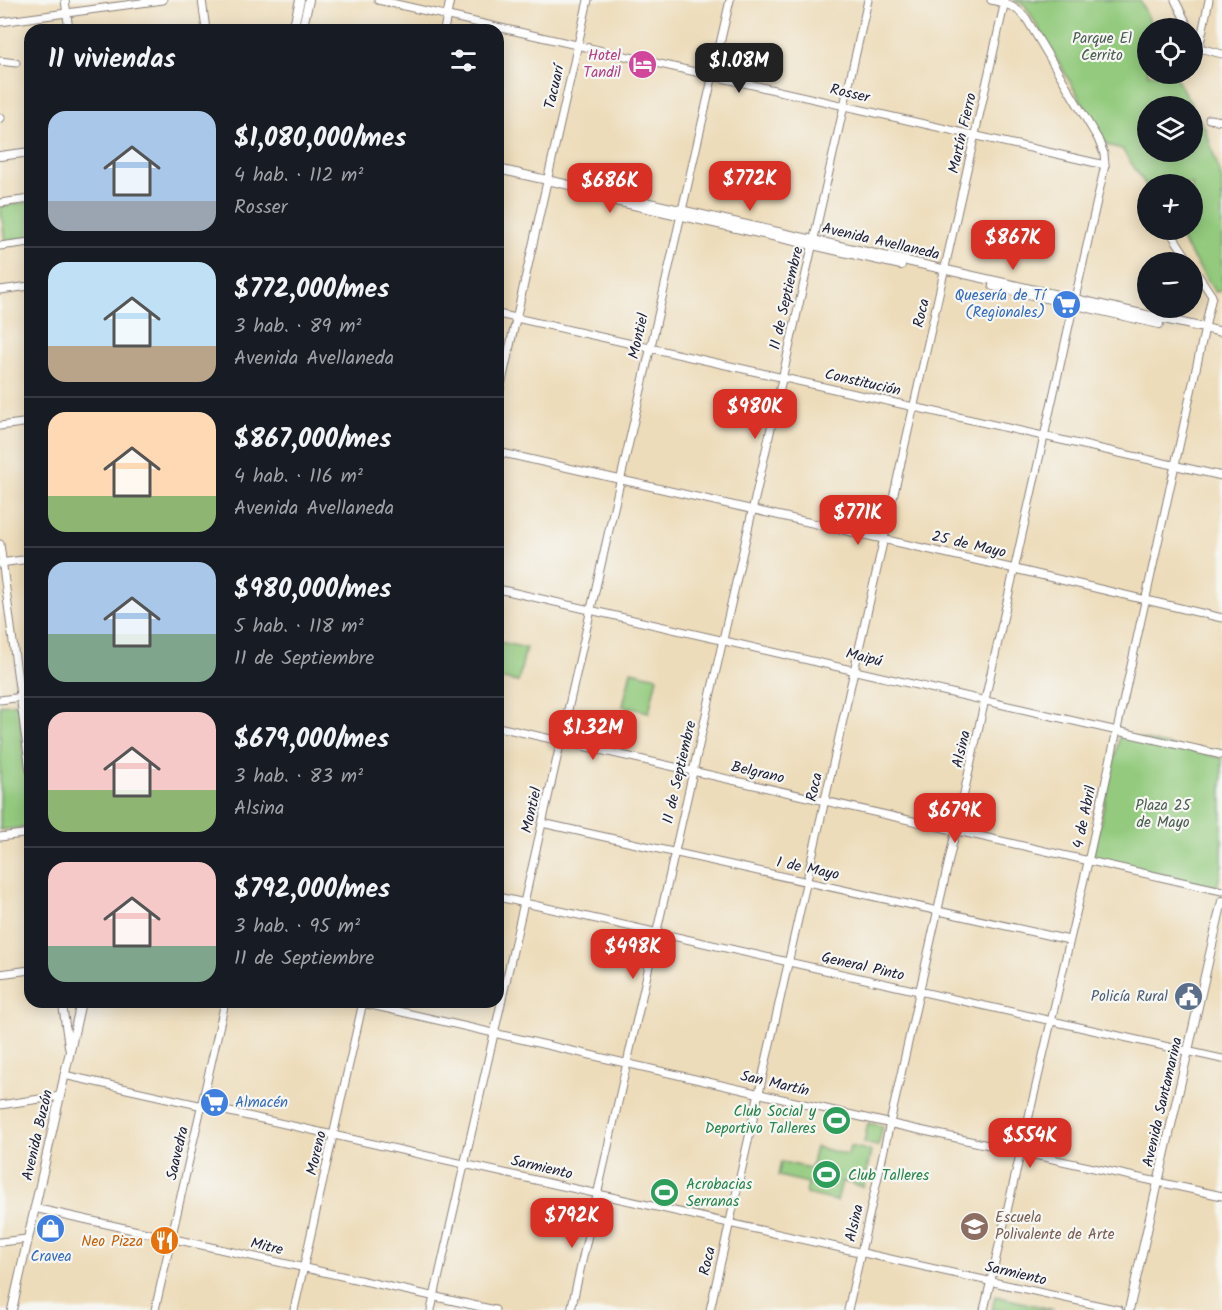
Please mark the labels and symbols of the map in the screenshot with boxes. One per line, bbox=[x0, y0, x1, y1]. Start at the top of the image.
park label: Parque El Cerrito bbox=[1072, 27, 1132, 68]
pin: $1.08M bbox=[690, 43, 788, 94]
place label: Hotel Tandil bbox=[583, 44, 621, 85]
hotel icon: Hotel Tandil bbox=[626, 48, 658, 80]
street label: Tacuarí bbox=[538, 60, 572, 112]
street label: Rosser bbox=[828, 78, 873, 110]
street label: Martín Fierro bbox=[942, 90, 984, 176]
pin: $772K bbox=[708, 161, 792, 212]
pin: $686K bbox=[568, 163, 652, 214]
street label: Avenida Avellaneda bbox=[820, 217, 942, 267]
pin: $867K bbox=[971, 220, 1055, 271]
street label: 11 de Septiembre bbox=[763, 244, 811, 352]
place label: Quesería de Tí (Regionales) bbox=[955, 284, 1047, 325]
supermarket icon: Quesería de Tí (Regionales) bbox=[1050, 288, 1082, 320]
street label: Roca bbox=[907, 296, 937, 330]
street label: Montiel bbox=[622, 311, 656, 362]
street label: Constitución bbox=[822, 363, 903, 403]
pin: $980K bbox=[713, 389, 797, 440]
pin: $771K bbox=[816, 495, 900, 546]
street label: 25 de Mayo bbox=[929, 525, 1009, 565]
street label: Maipú bbox=[843, 642, 885, 674]
pin: $1.32M bbox=[544, 710, 642, 761]
street label: 11 de Septiembre bbox=[656, 718, 704, 826]
street label: Alsina bbox=[946, 728, 978, 770]
street label: Belgrano bbox=[729, 755, 787, 791]
street label: Roca bbox=[800, 770, 830, 804]
street label: 4 de Abril bbox=[1067, 783, 1103, 851]
street label: Montiel bbox=[515, 785, 549, 836]
pin: $679K bbox=[913, 793, 997, 844]
park label: Plaza 25 de Mayo bbox=[1135, 794, 1192, 835]
street label: 1 de Mayo bbox=[774, 851, 842, 887]
pin: $498K bbox=[591, 929, 675, 980]
street label: General Pinto bbox=[819, 946, 907, 988]
public building icon: Policía Rural bbox=[1173, 980, 1205, 1012]
place label: Policía Rural bbox=[1091, 985, 1168, 1009]
street label: Avenida Santamarina bbox=[1136, 1035, 1190, 1170]
street label: San Martín bbox=[738, 1064, 812, 1104]
supermarket icon: Almacén bbox=[198, 1086, 230, 1118]
street label: Avenida Buzón bbox=[16, 1087, 60, 1183]
place label: Almacén bbox=[235, 1091, 288, 1115]
place label: Club Social y Deportivo Talleres bbox=[705, 1100, 817, 1141]
sports icon: Club Social y Deportivo Talleres bbox=[821, 1104, 853, 1136]
pin: $554K bbox=[988, 1118, 1072, 1169]
street label: Saavedra bbox=[160, 1124, 196, 1183]
street label: Moreno bbox=[300, 1128, 334, 1178]
street label: Sarmiento bbox=[508, 1149, 575, 1187]
sports icon: Club Talleres bbox=[811, 1159, 843, 1191]
place label: Club Talleres bbox=[848, 1164, 930, 1188]
place label: Acrobacias Serranas bbox=[686, 1173, 753, 1214]
sports icon: Acrobacias Serranas bbox=[649, 1177, 681, 1209]
pin: $792K bbox=[530, 1198, 614, 1249]
street label: Alsina bbox=[839, 1202, 871, 1244]
place label: Escuela Polivalente de Arte bbox=[995, 1206, 1115, 1247]
school or university icon: Escuela Polivalente de Arte bbox=[958, 1210, 990, 1242]
shop icon: Cravea bbox=[35, 1213, 67, 1245]
restaurant icon: Neo Pizza bbox=[148, 1225, 180, 1257]
place label: Neo Pizza bbox=[81, 1230, 143, 1254]
street label: Mitre bbox=[248, 1232, 286, 1262]
street label: Roca bbox=[693, 1244, 723, 1278]
place label: Cravea bbox=[30, 1245, 72, 1269]
street label: Sarmiento bbox=[982, 1255, 1049, 1293]

